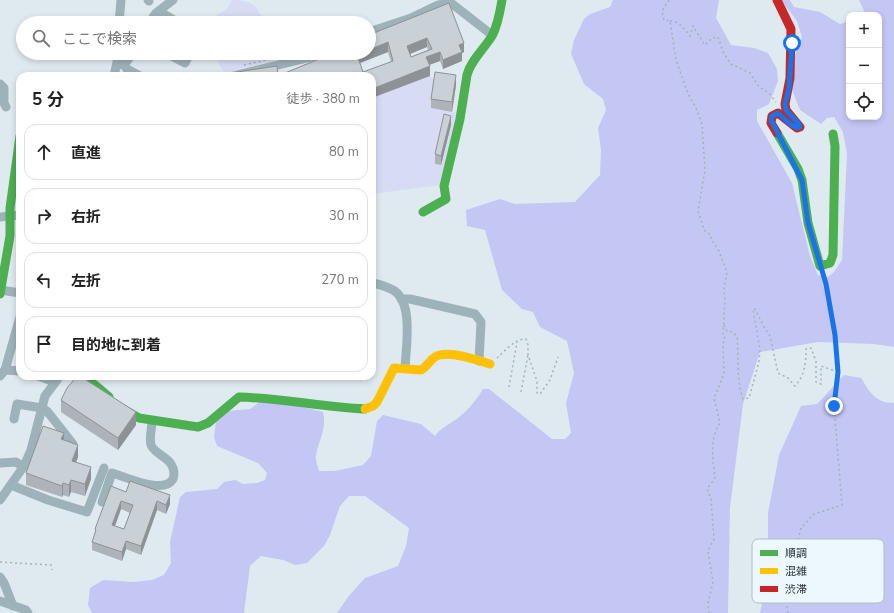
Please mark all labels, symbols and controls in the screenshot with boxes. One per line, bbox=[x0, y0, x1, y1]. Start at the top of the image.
map controls bbox=[846, 12, 882, 120]
button: + bbox=[846, 12, 882, 48]
search box bbox=[16, 16, 376, 60]
icon: search bbox=[30, 27, 52, 49]
text: ここで検索 bbox=[62, 29, 137, 49]
route start bbox=[783, 34, 801, 52]
button: − bbox=[846, 48, 882, 84]
button: locate bbox=[846, 84, 882, 120]
text: 5 分 bbox=[32, 88, 64, 111]
text: 徒歩 · 380 m bbox=[286, 90, 360, 108]
icon: ahead bbox=[33, 141, 55, 163]
text: 直進 bbox=[71, 143, 101, 163]
text: 80 m bbox=[329, 143, 359, 161]
icon: right bbox=[33, 205, 55, 227]
text: 右折 bbox=[71, 207, 101, 227]
text: 30 m bbox=[329, 207, 359, 225]
icon: left bbox=[33, 269, 55, 291]
text: 左折 bbox=[71, 271, 101, 291]
text: 270 m bbox=[321, 271, 359, 289]
icon: arrive bbox=[33, 333, 55, 355]
text: 目的地に到着 bbox=[71, 335, 161, 355]
route end bbox=[825, 397, 843, 415]
legend bbox=[752, 539, 884, 603]
text: 順調 bbox=[785, 546, 807, 561]
text: 混雑 bbox=[785, 564, 807, 579]
text: 渋滞 bbox=[785, 582, 807, 597]

